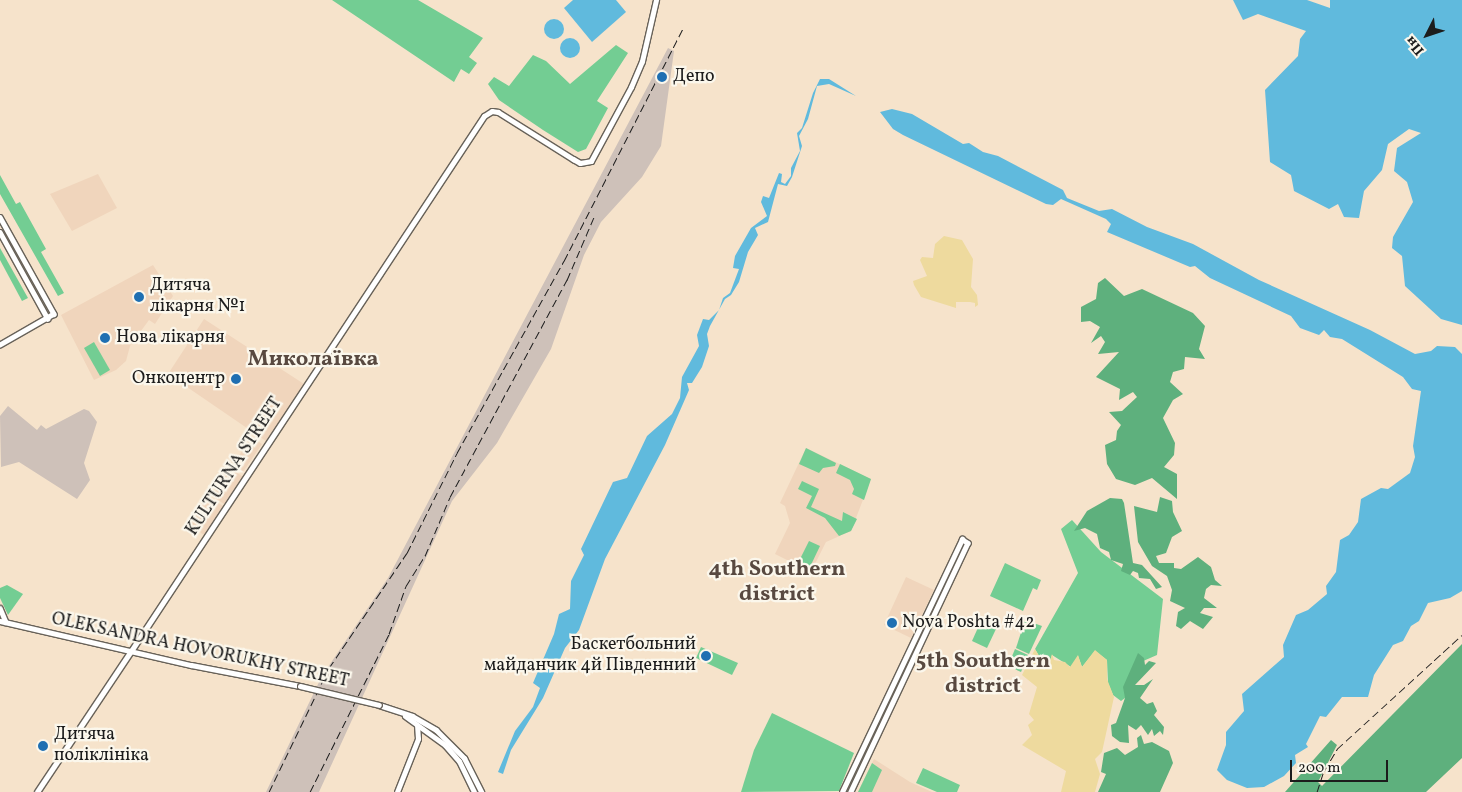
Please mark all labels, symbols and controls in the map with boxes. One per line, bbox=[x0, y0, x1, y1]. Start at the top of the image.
north arrow bbox=[1402, 10, 1452, 60]
text: Пн bbox=[1402, 31, 1429, 59]
place label: Депо bbox=[673, 66, 715, 88]
marker: Депо bbox=[655, 70, 669, 84]
place label: Дитяча лікарня №1 bbox=[150, 276, 246, 318]
marker: Дитяча лікарня №1 bbox=[132, 290, 146, 304]
place label: Нова лікарня bbox=[116, 327, 225, 349]
marker: Нова лікарня bbox=[98, 331, 112, 345]
district label: Миколаївка bbox=[247, 347, 379, 373]
place label: Онкоцентр bbox=[132, 368, 225, 390]
marker: Онкоцентр bbox=[229, 372, 243, 386]
street label: KULTURNA STREET bbox=[182, 394, 288, 540]
district label: 4th Southern district bbox=[708, 556, 846, 608]
street label: OLEKSANDRA HOVORUKHY STREET bbox=[49, 609, 351, 693]
place label: Nova Poshta #42 bbox=[902, 612, 1035, 634]
marker: Nova Poshta #42 bbox=[886, 617, 898, 629]
place label: Баскетбольний майданчик 4й Південний bbox=[484, 635, 696, 678]
district label: 5th Southern district bbox=[916, 648, 1050, 699]
marker: Баскетбольний майданчик 4й Південний bbox=[700, 650, 712, 662]
place label: Дитяча поліклініка bbox=[54, 725, 149, 768]
marker: Дитяча поліклініка bbox=[36, 739, 50, 753]
scale bar bbox=[1292, 750, 1390, 782]
text: 200 m bbox=[1298, 758, 1341, 779]

